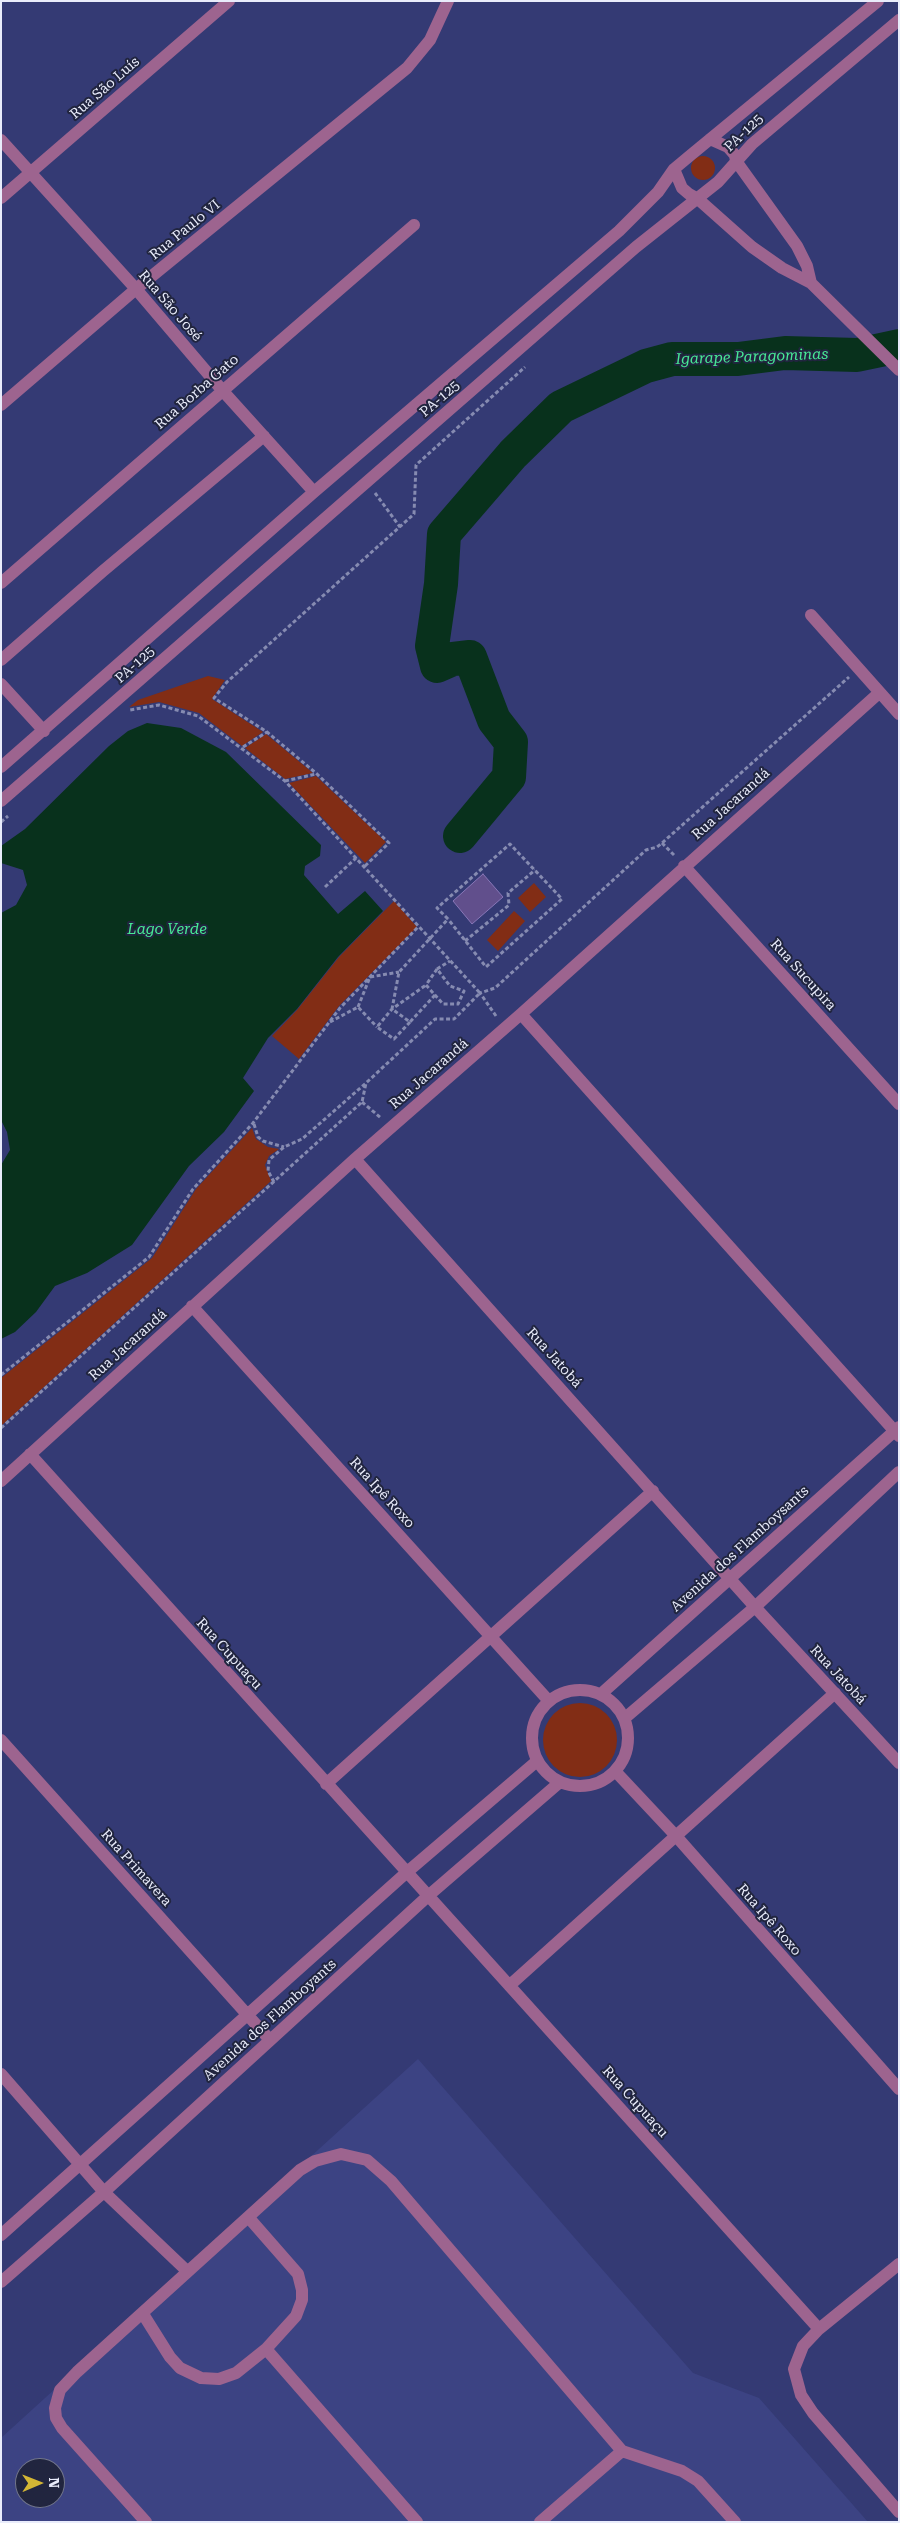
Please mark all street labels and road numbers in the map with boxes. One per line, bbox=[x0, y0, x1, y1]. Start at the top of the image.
street label: Rua São Luís bbox=[67, 53, 143, 123]
street label: PA-125 bbox=[721, 111, 767, 155]
street label: Rua Paulo VI bbox=[146, 197, 224, 263]
street label: Rua São José bbox=[135, 267, 205, 345]
street label: Rua Borba Gato bbox=[152, 351, 242, 433]
street label: PA-125 bbox=[417, 377, 463, 421]
street label: PA-125 bbox=[112, 643, 158, 687]
street label: Rua Jacarandá bbox=[689, 765, 773, 843]
street label: Rua Sucupira bbox=[767, 936, 839, 1014]
street label: Rua Jacarandá bbox=[386, 1035, 472, 1113]
street label: Rua Jacarandá bbox=[86, 1306, 170, 1384]
street label: Rua Jatobá bbox=[523, 1325, 585, 1391]
street label: Rua Ipê Roxo bbox=[346, 1454, 418, 1532]
street label: Avenida dos Flamboysants bbox=[668, 1483, 812, 1615]
street label: Rua Cupuaçu bbox=[193, 1615, 265, 1693]
street label: Rua Jatobá bbox=[806, 1642, 870, 1708]
street label: Rua Primavera bbox=[97, 1826, 175, 1910]
street label: Rua Ipê Roxo bbox=[733, 1881, 805, 1959]
street label: Avenida dos Flamboyants bbox=[200, 1956, 340, 2084]
street label: Rua Cupuaçu bbox=[599, 2063, 671, 2141]

